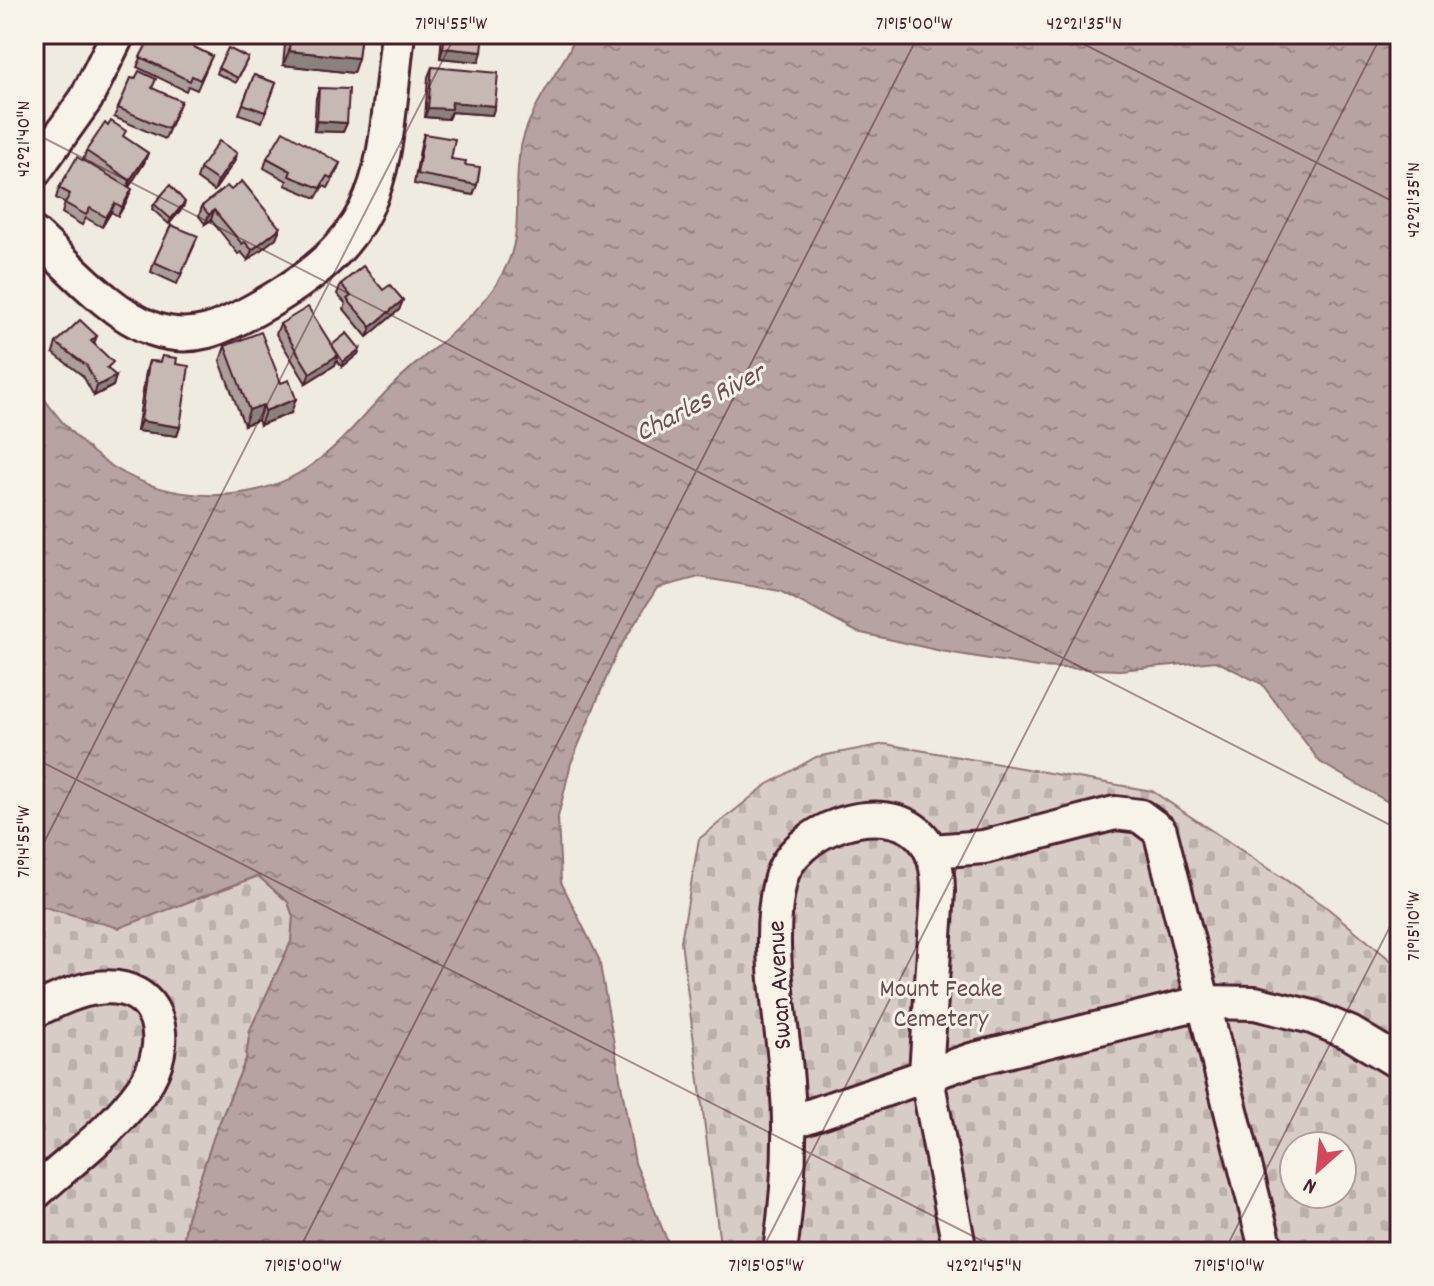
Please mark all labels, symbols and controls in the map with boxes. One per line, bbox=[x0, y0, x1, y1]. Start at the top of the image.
text: 71°14'55"W bbox=[415, 11, 488, 39]
text: 71°15'00"W bbox=[876, 11, 953, 39]
text: 42°21'35"N bbox=[1046, 11, 1122, 39]
text: 42°21'40"N bbox=[11, 101, 39, 177]
text: 42°21'35"N bbox=[1401, 162, 1429, 238]
water label: Charles River bbox=[629, 354, 776, 455]
text: 71°14'55"W bbox=[11, 805, 39, 878]
text: 71°15'10"W bbox=[1401, 891, 1429, 961]
street label: Swan Avenue bbox=[759, 919, 803, 1051]
park label: Mount Feake Cemetery bbox=[880, 972, 1002, 1039]
north arrow bbox=[1278, 1130, 1358, 1210]
text: N bbox=[1299, 1168, 1322, 1201]
text: 71°15'00"W bbox=[265, 1253, 342, 1281]
text: 71°15'05"W bbox=[729, 1253, 804, 1281]
text: 42°21'45"N bbox=[946, 1253, 1022, 1281]
text: 71°15'10"W bbox=[1194, 1253, 1264, 1281]

